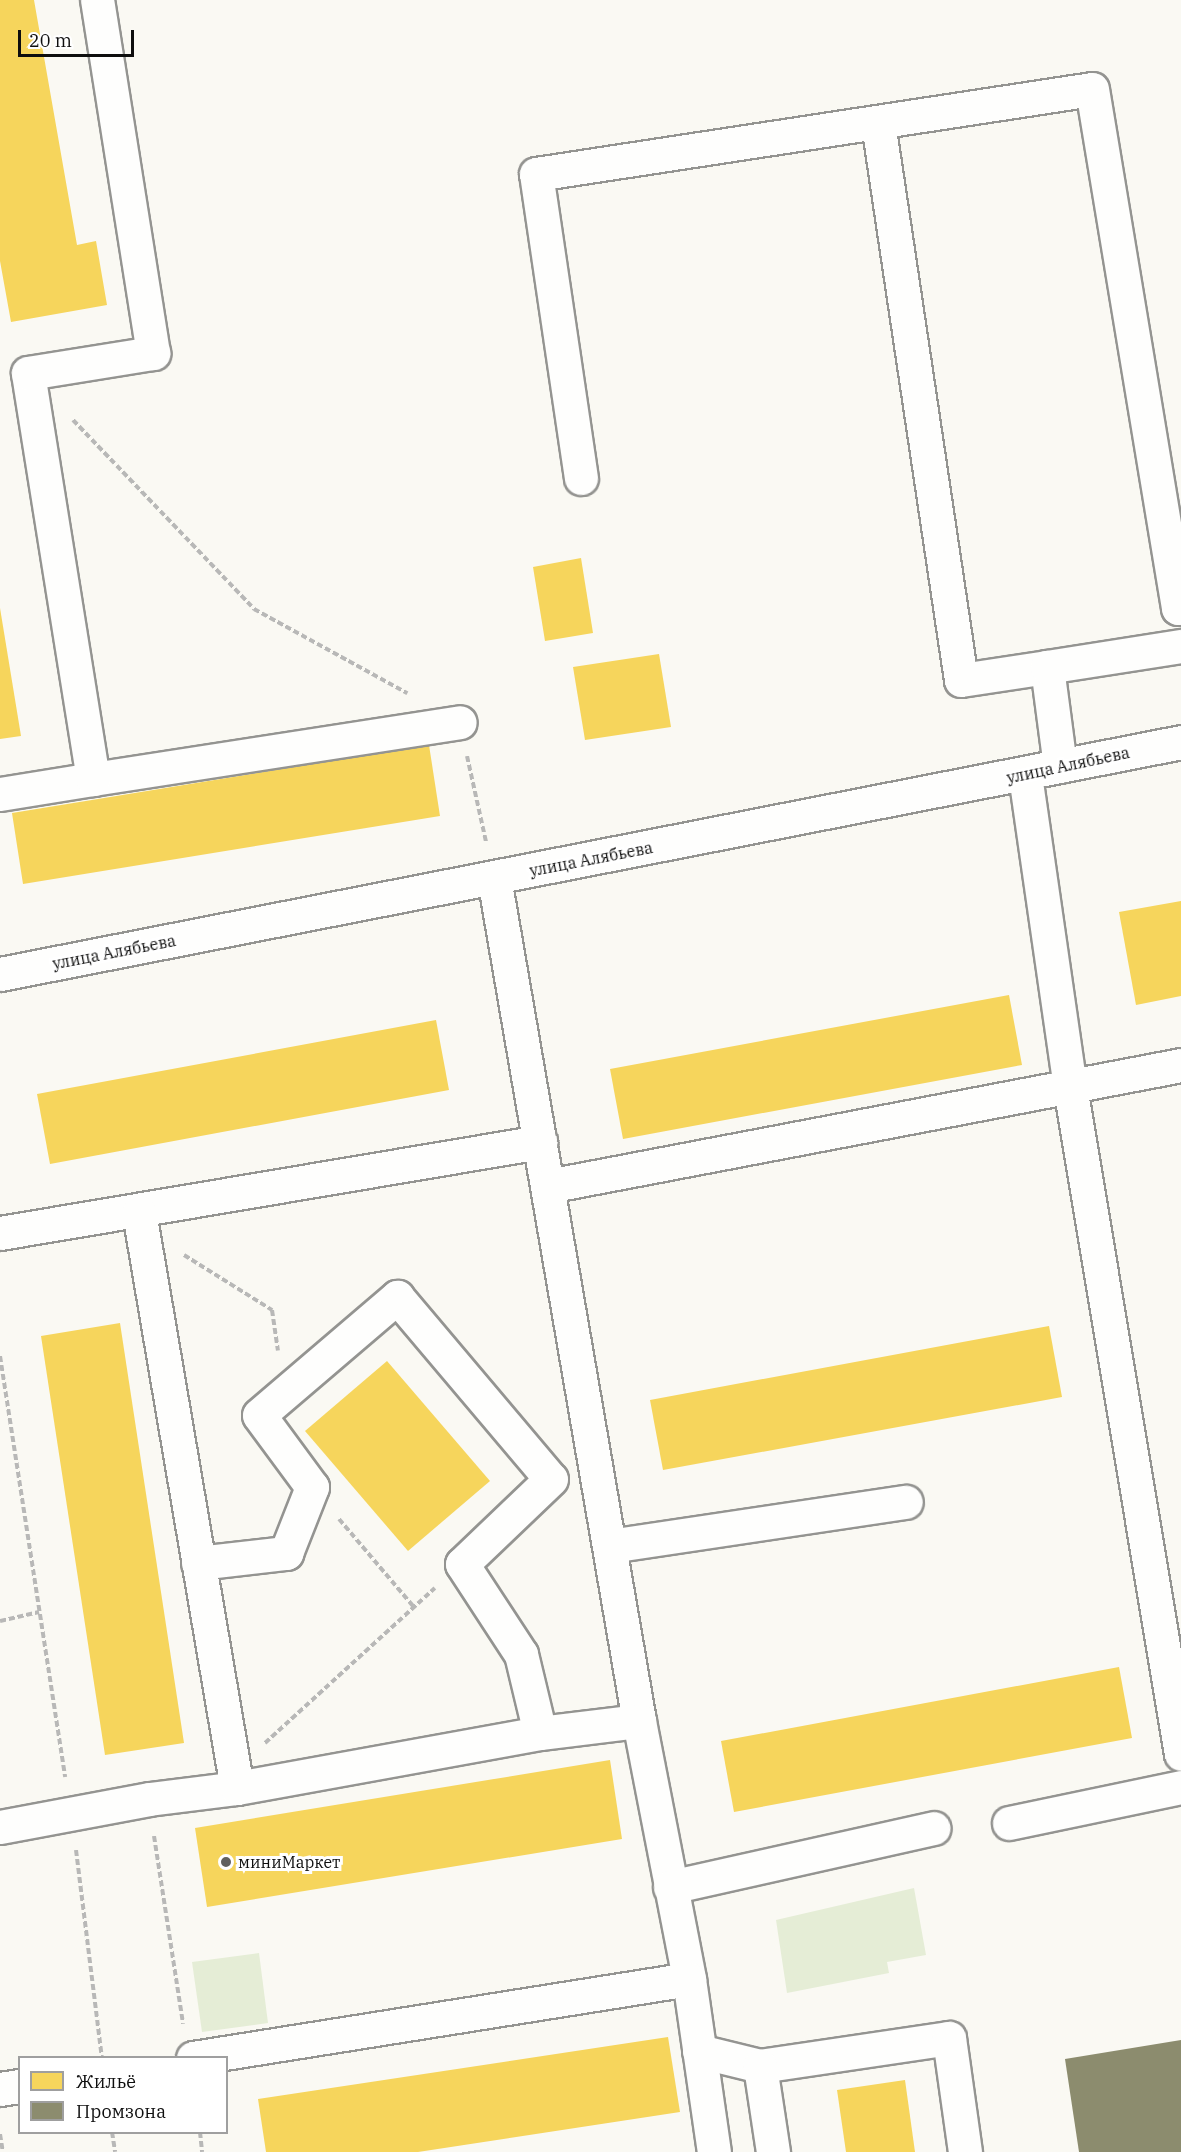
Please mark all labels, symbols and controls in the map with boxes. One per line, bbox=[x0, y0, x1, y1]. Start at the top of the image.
scale bar bbox=[21, 18, 136, 56]
text: 20 m bbox=[29, 29, 72, 52]
street label: улица Алябьева bbox=[1005, 743, 1131, 787]
street label: улица Алябьева bbox=[528, 838, 654, 880]
street label: улица Алябьева bbox=[51, 931, 177, 973]
place label: миниМаркет bbox=[238, 1852, 340, 1872]
marker: миниМаркет bbox=[219, 1855, 233, 1869]
legend bbox=[18, 2056, 228, 2134]
text: Жильё bbox=[76, 2070, 136, 2093]
text: Промзона bbox=[76, 2100, 166, 2123]

